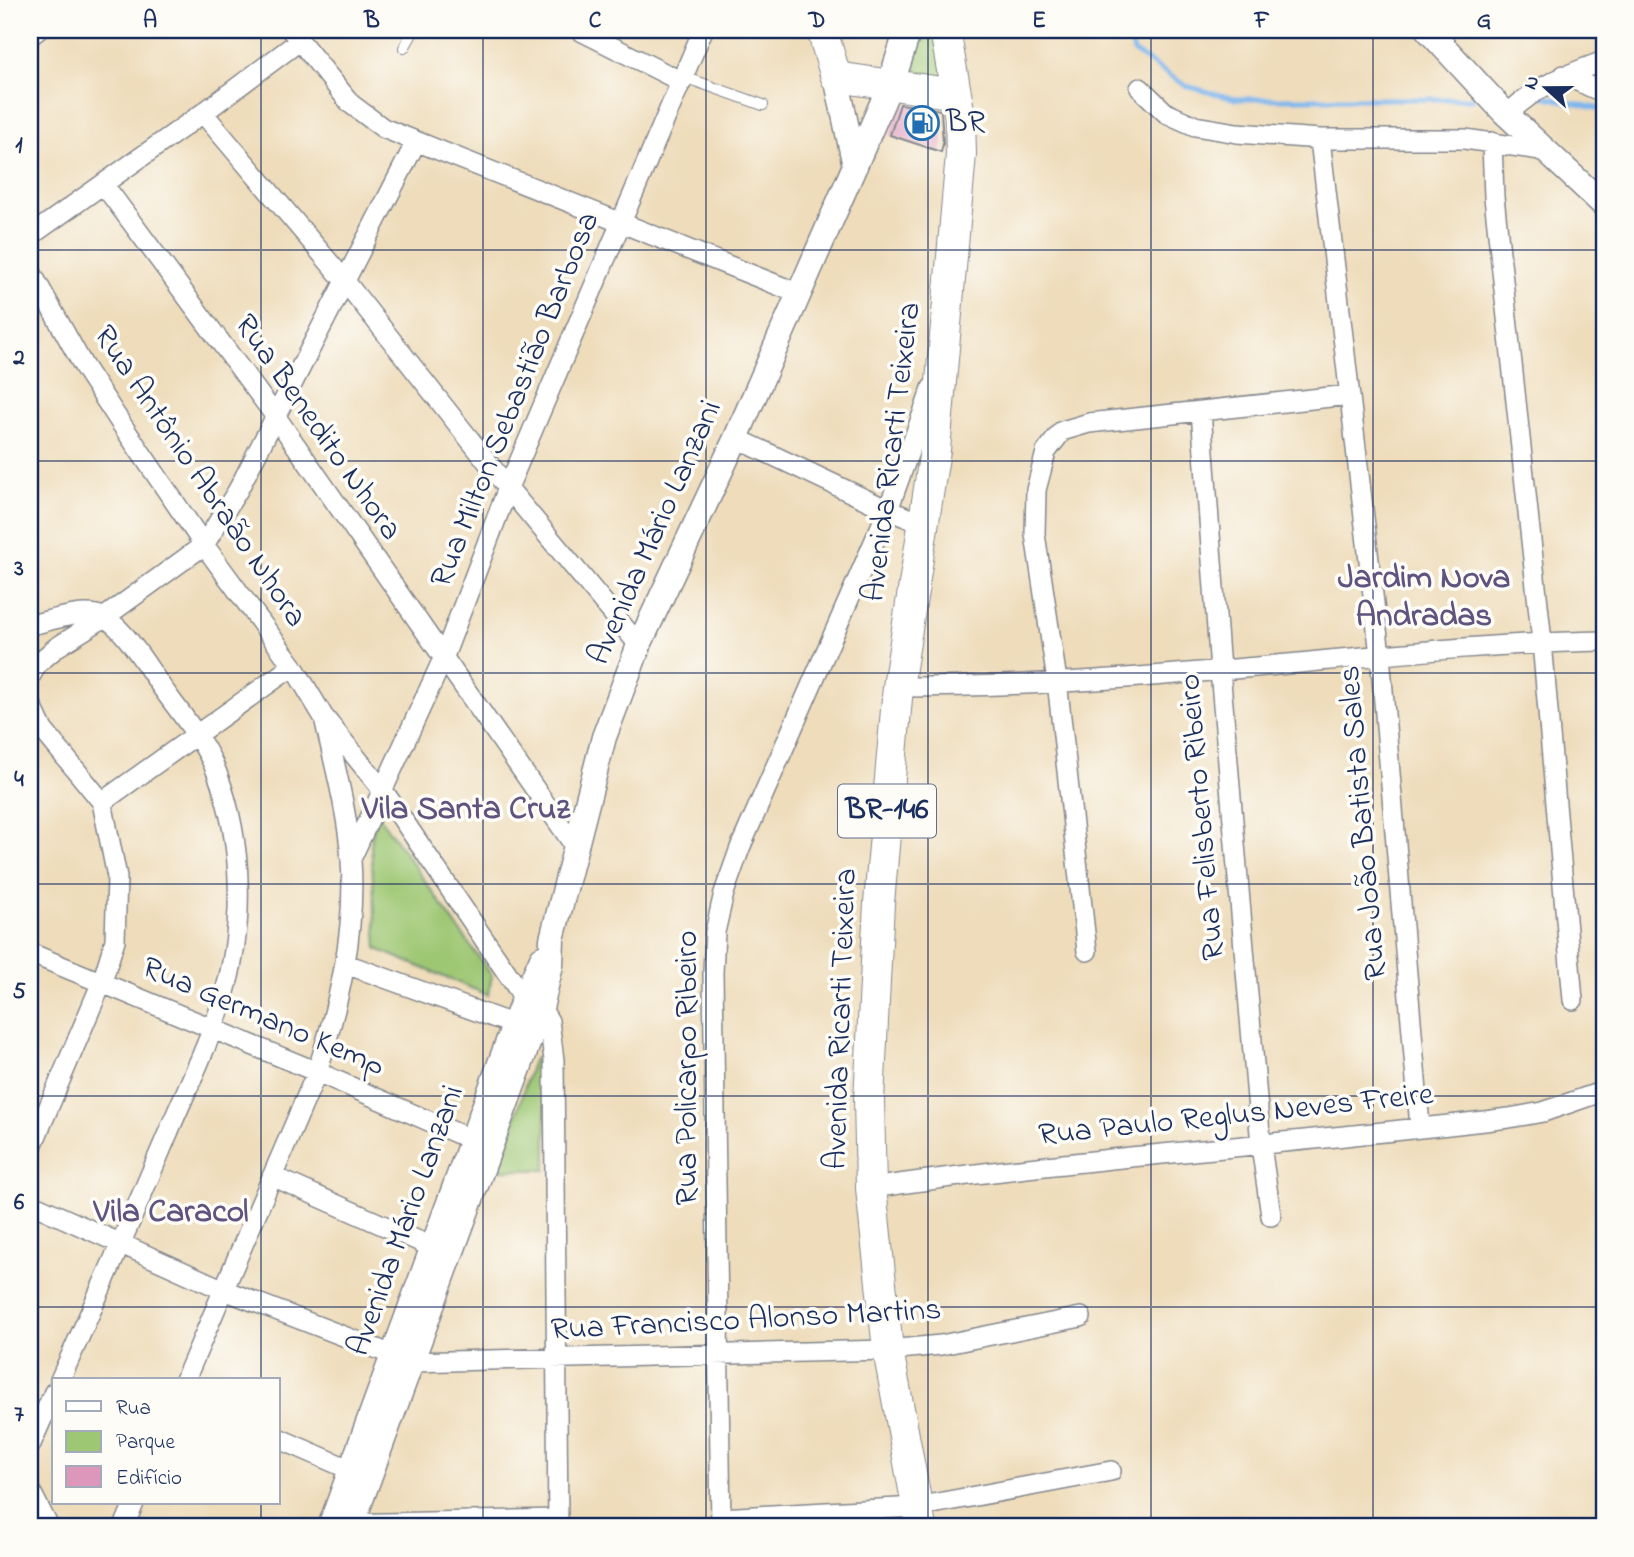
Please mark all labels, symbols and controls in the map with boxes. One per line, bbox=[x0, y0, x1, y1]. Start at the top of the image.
text: A bbox=[143, 5, 157, 38]
text: B bbox=[363, 5, 380, 38]
text: C bbox=[589, 5, 602, 38]
text: D bbox=[808, 5, 825, 38]
text: E bbox=[1032, 5, 1046, 38]
text: F bbox=[1254, 5, 1270, 38]
text: G bbox=[1477, 5, 1491, 38]
north arrow bbox=[1512, 52, 1582, 122]
text: N bbox=[1518, 72, 1547, 94]
place label: BR bbox=[945, 100, 986, 147]
fuel station icon: BR bbox=[903, 104, 941, 142]
text: 1 bbox=[15, 130, 23, 163]
street label: Rua Milton Sebastião Barbosa bbox=[419, 205, 613, 595]
street label: Avenida Ricarti Teixeira bbox=[851, 299, 935, 605]
street label: Rua Benedito Nhora bbox=[221, 305, 413, 551]
street label: Rua Antônio Abraão Nhora bbox=[80, 316, 318, 638]
text: 2 bbox=[12, 342, 25, 375]
street label: Avenida Mário Lanzani bbox=[577, 393, 735, 673]
text: 3 bbox=[13, 553, 24, 586]
district label: Jardim Nova Andradas bbox=[1338, 555, 1510, 641]
street label: Rua João Batista Sales bbox=[1327, 664, 1401, 982]
street label: Rua Felisberto Ribeiro bbox=[1167, 672, 1239, 962]
text: 4 bbox=[14, 764, 24, 797]
road number: BR-146 bbox=[838, 784, 936, 838]
district label: Vila Santa Cruz bbox=[361, 786, 571, 834]
street label: Avenida Ricarti Teixeira bbox=[813, 867, 871, 1171]
street label: Rua Policarpo Ribeiro bbox=[665, 930, 712, 1206]
street label: Rua Germano Kemp bbox=[134, 946, 392, 1090]
text: 5 bbox=[12, 976, 26, 1009]
street label: Rua Paulo Reglus Neves Freire bbox=[1036, 1072, 1436, 1160]
street label: Avenida Mário Lanzani bbox=[336, 1079, 478, 1363]
text: 6 bbox=[14, 1187, 25, 1220]
district label: Vila Caracol bbox=[92, 1189, 249, 1237]
street label: Rua Francisco Alonso Martins bbox=[549, 1287, 943, 1355]
legend bbox=[52, 1378, 280, 1504]
text: Rua bbox=[116, 1394, 151, 1424]
text: 7 bbox=[14, 1399, 24, 1432]
text: Parque bbox=[116, 1428, 175, 1458]
text: Edifício bbox=[116, 1464, 182, 1494]

